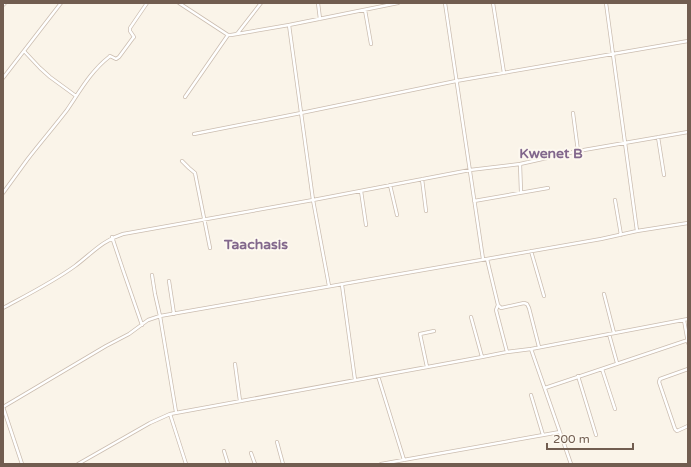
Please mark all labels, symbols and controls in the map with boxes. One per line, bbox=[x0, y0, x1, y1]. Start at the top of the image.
district label: Kwenet B bbox=[519, 145, 583, 162]
district label: Taachasis bbox=[223, 236, 288, 253]
scale bar bbox=[547, 425, 633, 451]
text: 200 m bbox=[553, 432, 590, 446]

